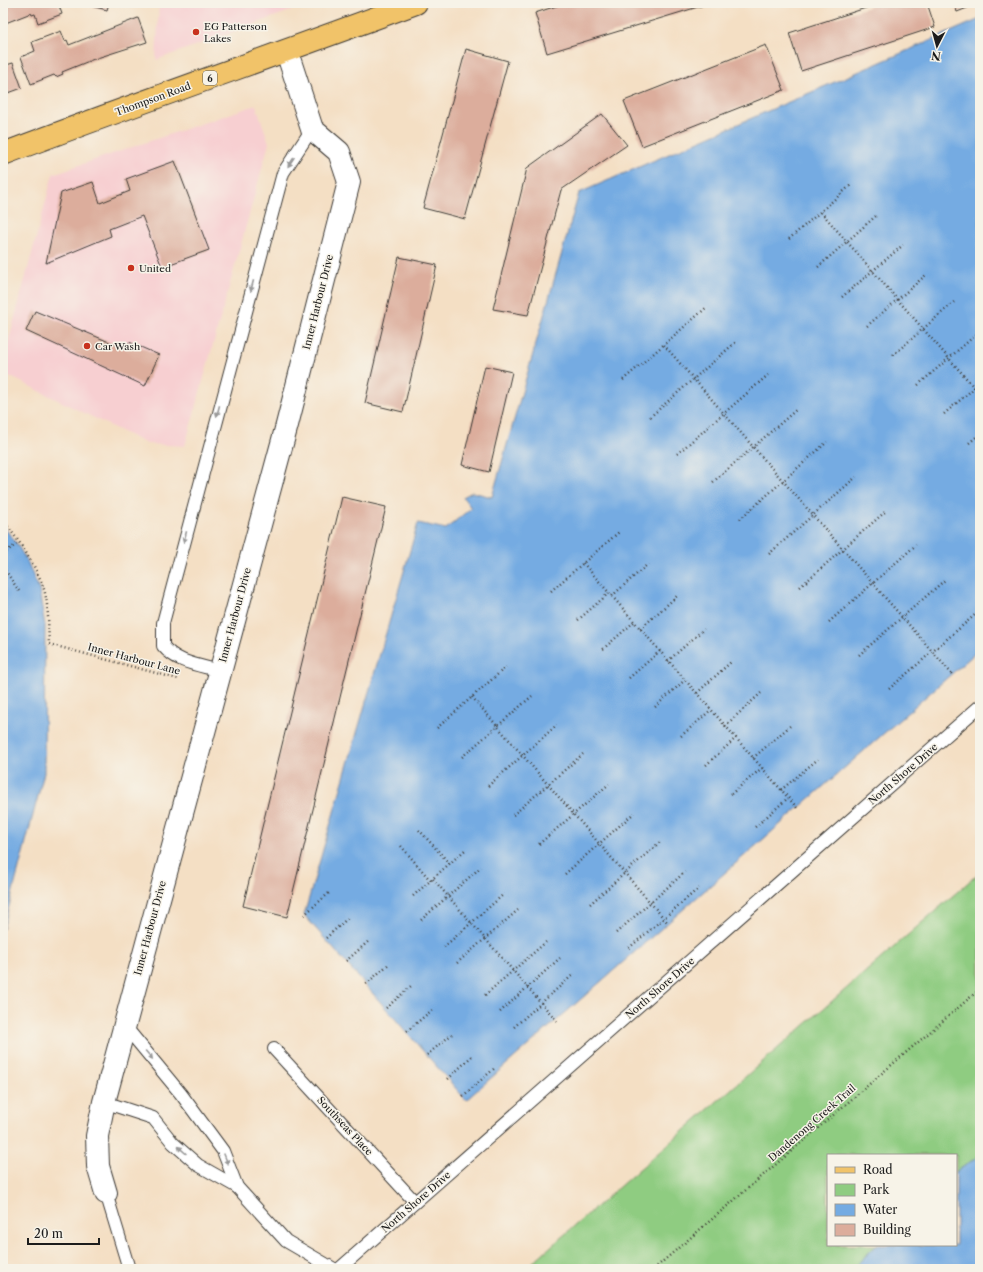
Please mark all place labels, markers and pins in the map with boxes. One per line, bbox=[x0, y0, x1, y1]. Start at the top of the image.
place label: EG Patterson Lakes bbox=[204, 20, 268, 45]
marker: EG Patterson Lakes bbox=[191, 27, 201, 37]
place label: United bbox=[139, 262, 171, 275]
marker: United bbox=[126, 263, 136, 273]
place label: Car Wash bbox=[95, 340, 141, 353]
marker: Car Wash bbox=[82, 341, 92, 351]

